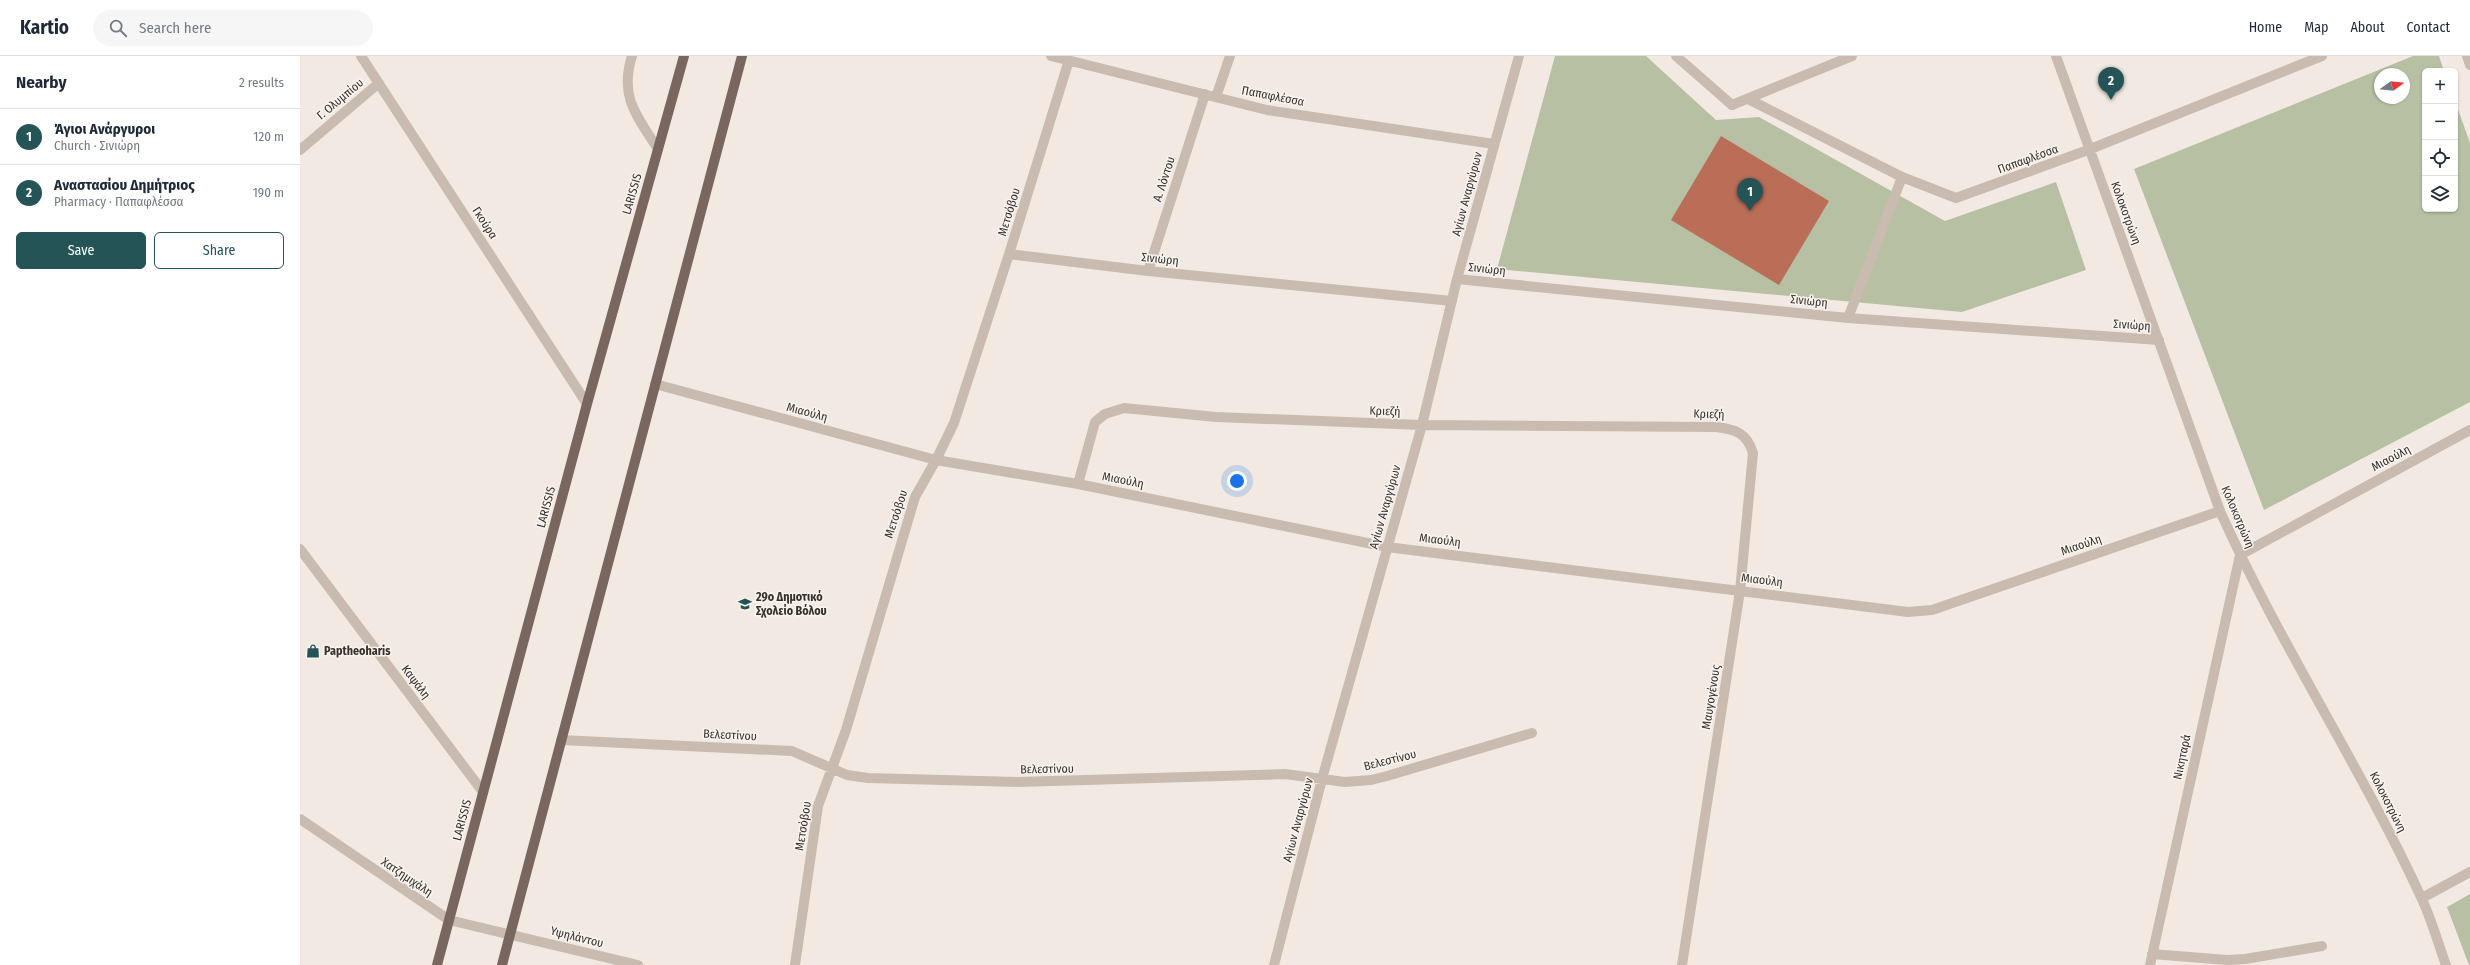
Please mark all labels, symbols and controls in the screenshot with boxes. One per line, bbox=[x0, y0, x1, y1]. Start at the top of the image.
search box bbox=[93, 10, 373, 46]
text: Kartio bbox=[20, 16, 69, 39]
icon: search bbox=[107, 17, 129, 39]
text: Search here bbox=[139, 19, 211, 37]
text: Home bbox=[2249, 19, 2282, 36]
text: Map bbox=[2304, 19, 2328, 36]
text: About bbox=[2350, 19, 2385, 36]
text: Contact bbox=[2407, 19, 2450, 36]
pin: 2 bbox=[2098, 67, 2124, 100]
north arrow bbox=[2374, 68, 2410, 104]
map controls bbox=[2422, 68, 2458, 212]
button: + bbox=[2422, 68, 2458, 104]
text: Nearby bbox=[16, 72, 67, 93]
text: 2 results bbox=[239, 75, 284, 90]
street label: Γ. Ολυμπίου bbox=[314, 75, 366, 123]
street label: Παπαφλέσσα bbox=[1241, 83, 1305, 109]
button: − bbox=[2422, 104, 2458, 140]
text: Άγιοι Ανάργυροι bbox=[54, 120, 155, 138]
text: 1 bbox=[26, 129, 32, 144]
text: 120 m bbox=[253, 129, 284, 144]
text: Church · Σινιώρη bbox=[54, 138, 140, 153]
button: locate bbox=[2422, 140, 2458, 176]
street label: Παπαφλέσσα bbox=[1996, 142, 2060, 176]
street label: Αγίων Αναργύρων bbox=[1449, 150, 1485, 238]
street label: Α. Λόντου bbox=[1150, 155, 1178, 203]
street label: LARISSIS bbox=[619, 172, 645, 216]
text: Αναστασίου Δημήτριος bbox=[54, 176, 195, 194]
button: layers bbox=[2422, 176, 2458, 212]
pin: 1 bbox=[1737, 178, 1763, 211]
street label: Κολοκοτρώνη bbox=[2108, 179, 2144, 247]
text: 2 bbox=[26, 185, 32, 200]
text: 190 m bbox=[253, 185, 284, 200]
street label: Μετσόβου bbox=[995, 186, 1023, 238]
text: Pharmacy · Παπαφλέσσα bbox=[54, 194, 184, 209]
street label: Γκούρα bbox=[469, 204, 501, 242]
button: Save bbox=[16, 232, 146, 269]
button: Share bbox=[154, 232, 284, 269]
street label: Σινιώρη bbox=[1141, 250, 1179, 268]
street label: Σινιώρη bbox=[1468, 260, 1506, 278]
street label: Σινιώρη bbox=[1790, 292, 1828, 310]
street label: Σινιώρη bbox=[2113, 317, 2151, 333]
street label: Μιαούλη bbox=[785, 400, 829, 424]
street label: Κριεζή bbox=[1369, 403, 1401, 419]
street label: Κριεζή bbox=[1693, 406, 1725, 422]
street label: Μιαούλη bbox=[2369, 442, 2413, 474]
street label: Αγίων Αναργύρων bbox=[1366, 463, 1404, 551]
street label: Μιαούλη bbox=[1101, 469, 1145, 491]
your location bbox=[1227, 471, 1247, 491]
street label: Κολοκοτρώνη bbox=[2219, 484, 2257, 550]
street label: LARISSIS bbox=[534, 485, 558, 529]
street label: Μετσόβου bbox=[882, 488, 910, 540]
street label: Μιαούλη bbox=[1418, 530, 1462, 550]
street label: Μιαούλη bbox=[2059, 532, 2103, 558]
street label: Μιαούλη bbox=[1740, 570, 1784, 590]
place label: 29ο Δημοτικό Σχολείο Βόλου bbox=[755, 589, 827, 618]
school or university icon: 29ο Δημοτικό Σχολείο Βόλου bbox=[737, 596, 753, 612]
shop icon: Paptheoharis bbox=[305, 643, 321, 659]
place label: Paptheoharis bbox=[324, 644, 391, 658]
street label: Καψάλη bbox=[399, 662, 433, 702]
street label: Μαυγογένους bbox=[1699, 664, 1723, 730]
street label: Βελεστίνου bbox=[703, 727, 757, 743]
street label: Νικηταρά bbox=[2170, 733, 2194, 781]
street label: Βελεστίνου bbox=[1362, 747, 1418, 773]
street label: Βελεστίνου bbox=[1020, 762, 1074, 776]
street label: Κολοκοτρώνη bbox=[2367, 769, 2409, 835]
street label: Αγίων Αναργύρων bbox=[1280, 776, 1316, 864]
street label: LARISSIS bbox=[450, 798, 474, 842]
street label: Μετσόβου bbox=[792, 800, 814, 852]
street label: Χατζημιχάλη bbox=[379, 855, 435, 899]
street label: Υψηλάντου bbox=[549, 924, 605, 950]

